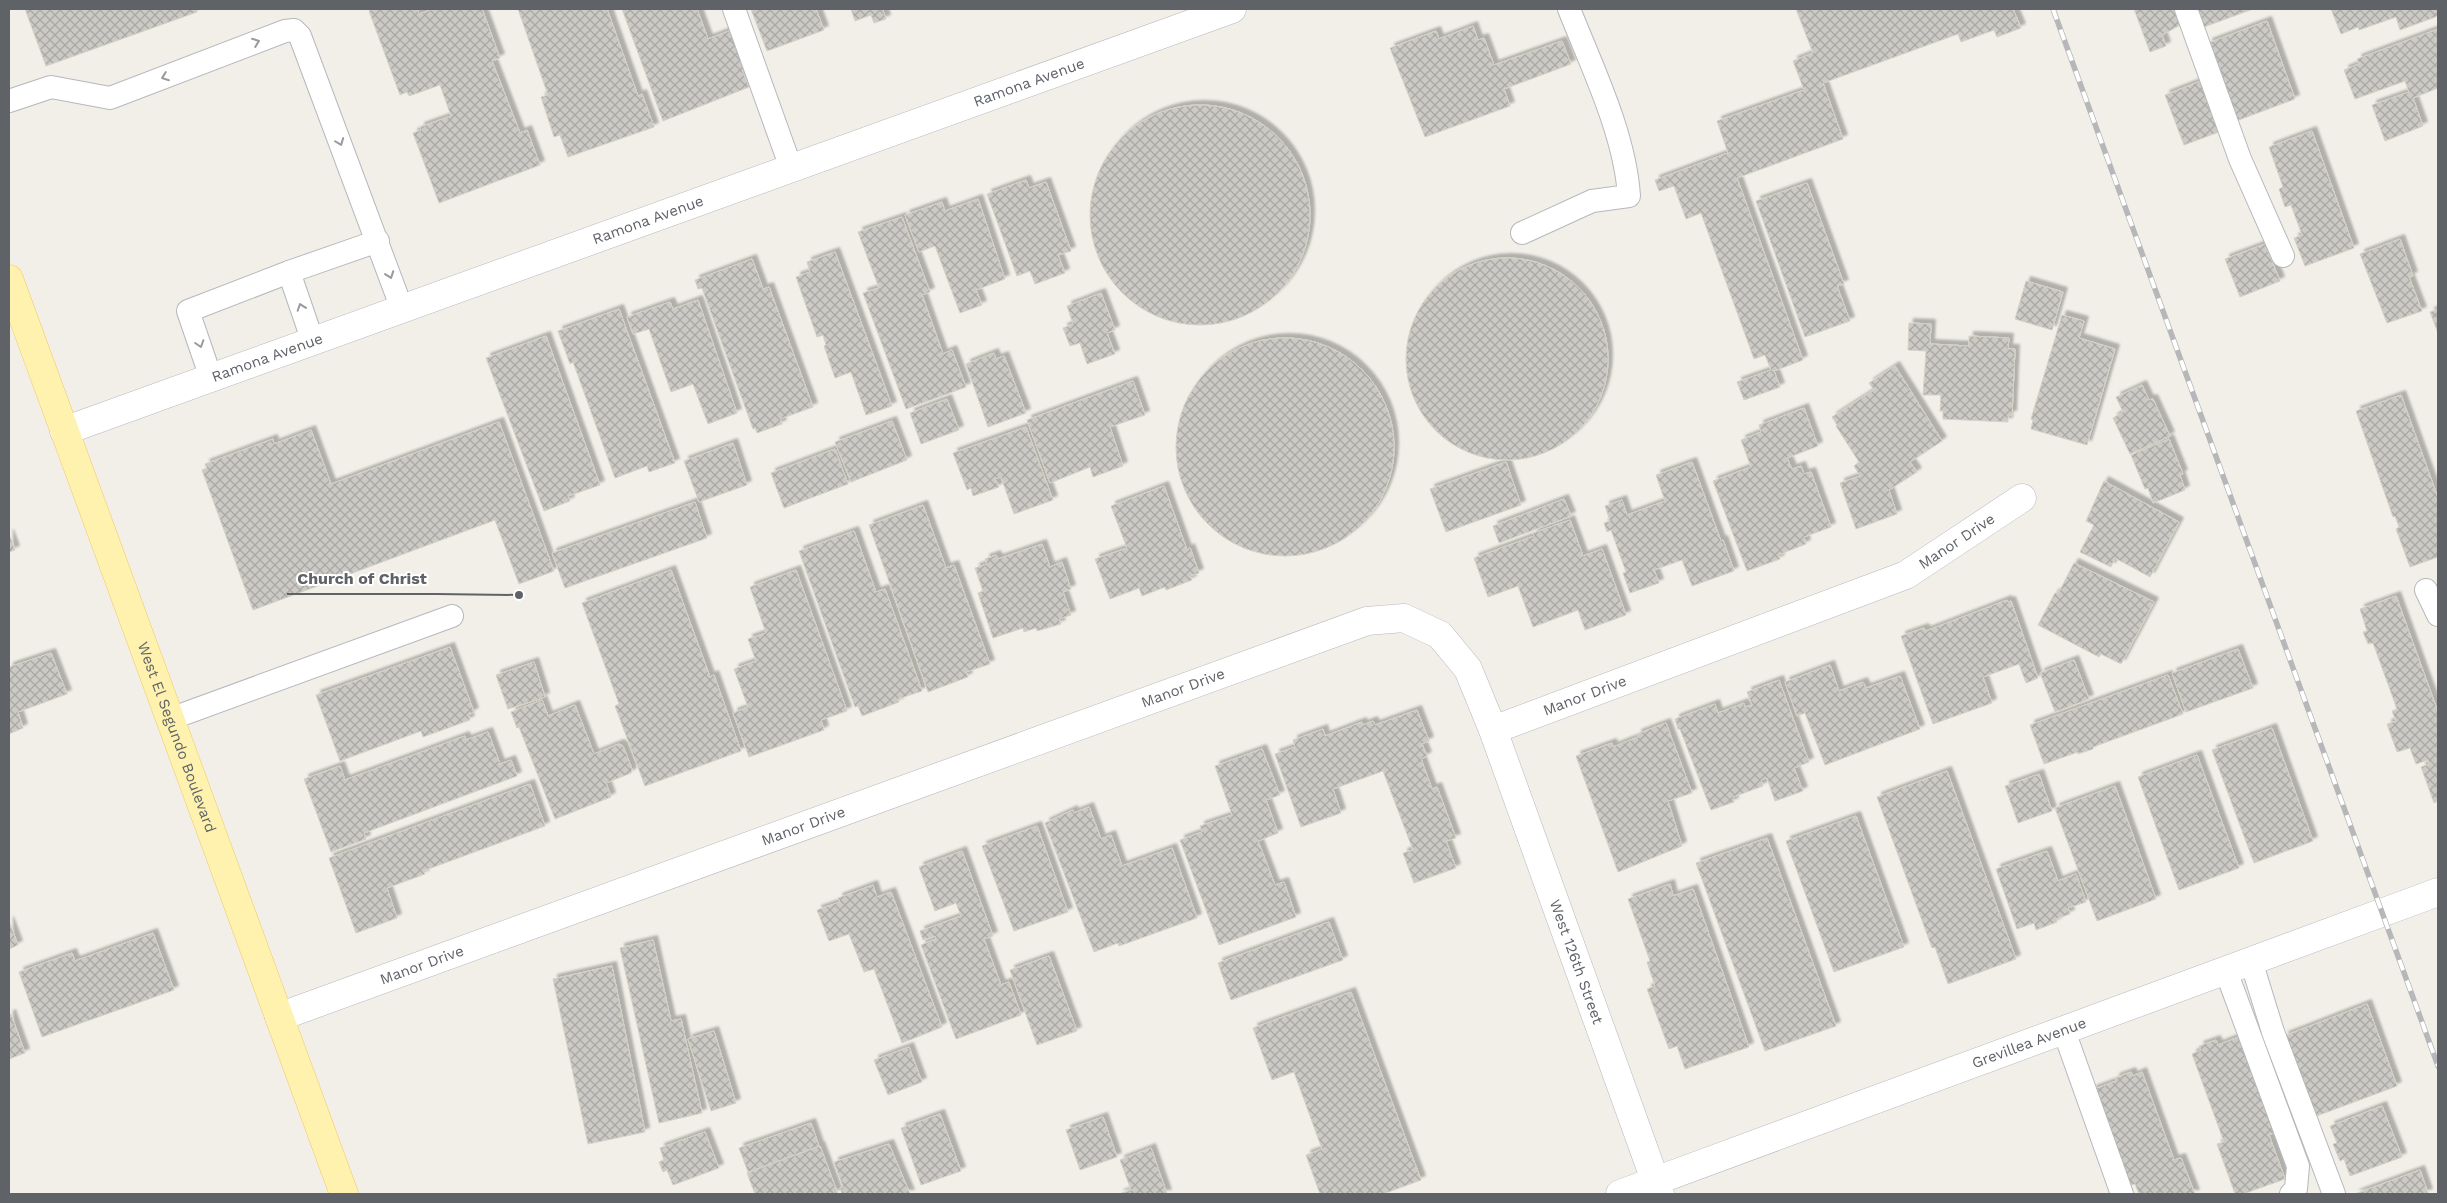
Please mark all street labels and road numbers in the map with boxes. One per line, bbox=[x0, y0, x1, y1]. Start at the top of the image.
street label: Ramona Avenue bbox=[971, 54, 1087, 111]
street label: Ramona Avenue bbox=[590, 192, 706, 248]
street label: Ramona Avenue bbox=[209, 329, 325, 386]
street label: Manor Drive bbox=[1915, 510, 1998, 573]
street label: West El Segundo Boulevard bbox=[134, 640, 220, 835]
street label: Manor Drive bbox=[1139, 665, 1227, 711]
street label: Manor Drive bbox=[1540, 672, 1629, 719]
street label: Manor Drive bbox=[759, 803, 848, 850]
street label: West 126th Street bbox=[1546, 897, 1607, 1027]
street label: Manor Drive bbox=[378, 942, 466, 988]
street label: Grevillea Avenue bbox=[1969, 1014, 2089, 1072]

